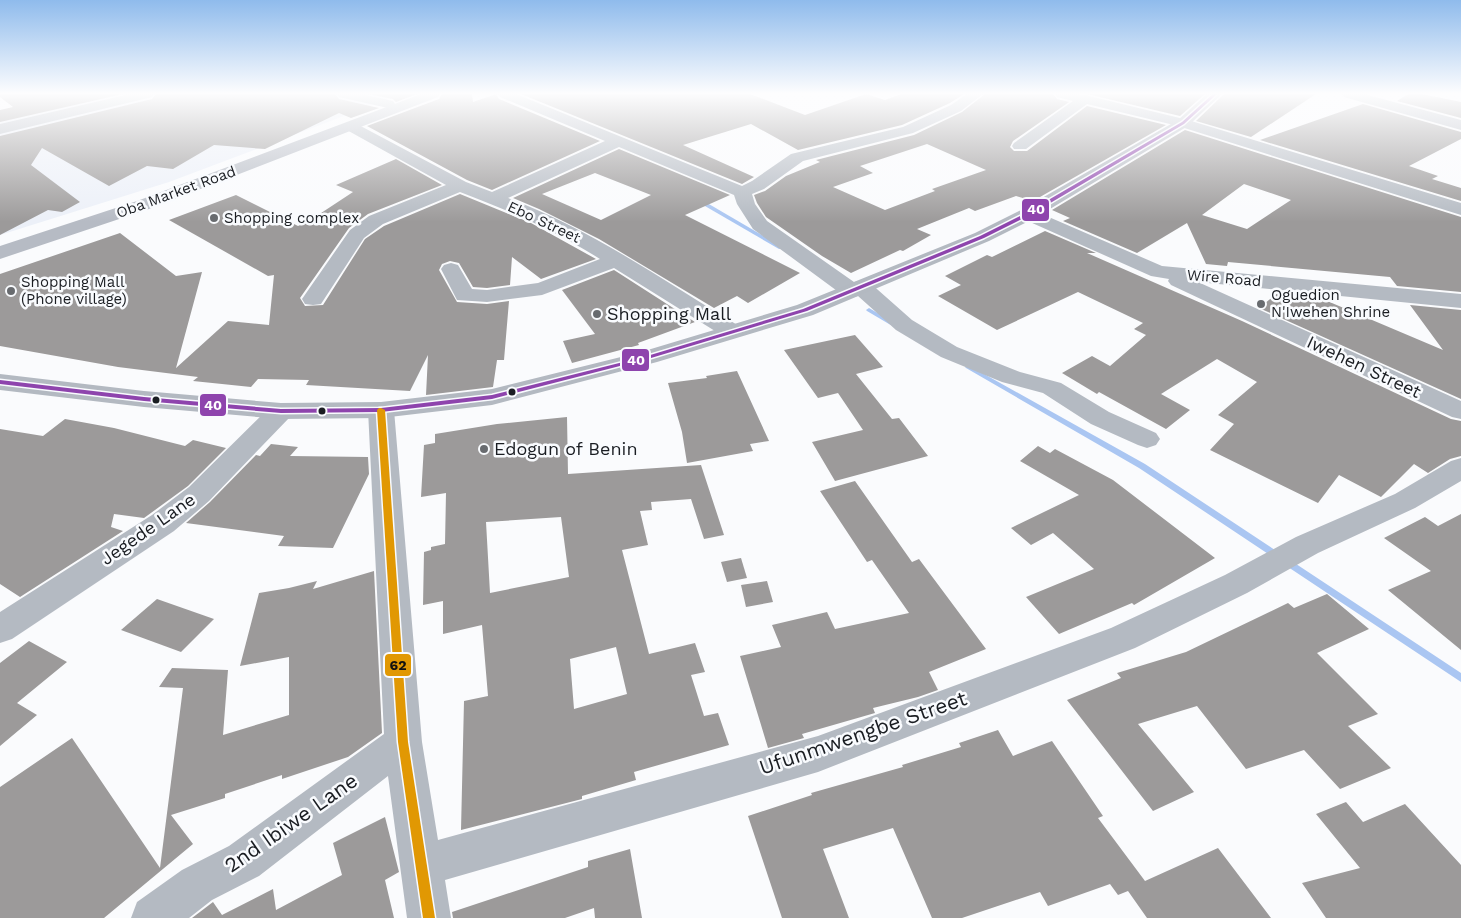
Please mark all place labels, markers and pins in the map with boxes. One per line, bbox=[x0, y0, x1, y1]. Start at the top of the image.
place label: Shopping complex bbox=[224, 209, 359, 227]
marker: Shopping complex bbox=[208, 212, 220, 224]
place label: Shopping Mall (Phone village) bbox=[21, 273, 127, 308]
marker: Shopping Mall (Phone village) bbox=[5, 285, 17, 297]
place label: Oguedion N'Iwehen Shrine bbox=[1271, 286, 1390, 321]
marker: Oguedion N'Iwehen Shrine bbox=[1255, 298, 1267, 310]
place label: Shopping Mall bbox=[607, 303, 732, 324]
marker: Shopping Mall bbox=[591, 308, 603, 320]
unlabelled marker bbox=[507, 387, 517, 397]
unlabelled marker bbox=[151, 395, 161, 405]
unlabelled marker bbox=[317, 406, 327, 416]
place label: Edogun of Benin bbox=[494, 438, 638, 459]
marker: Edogun of Benin bbox=[478, 443, 490, 455]

